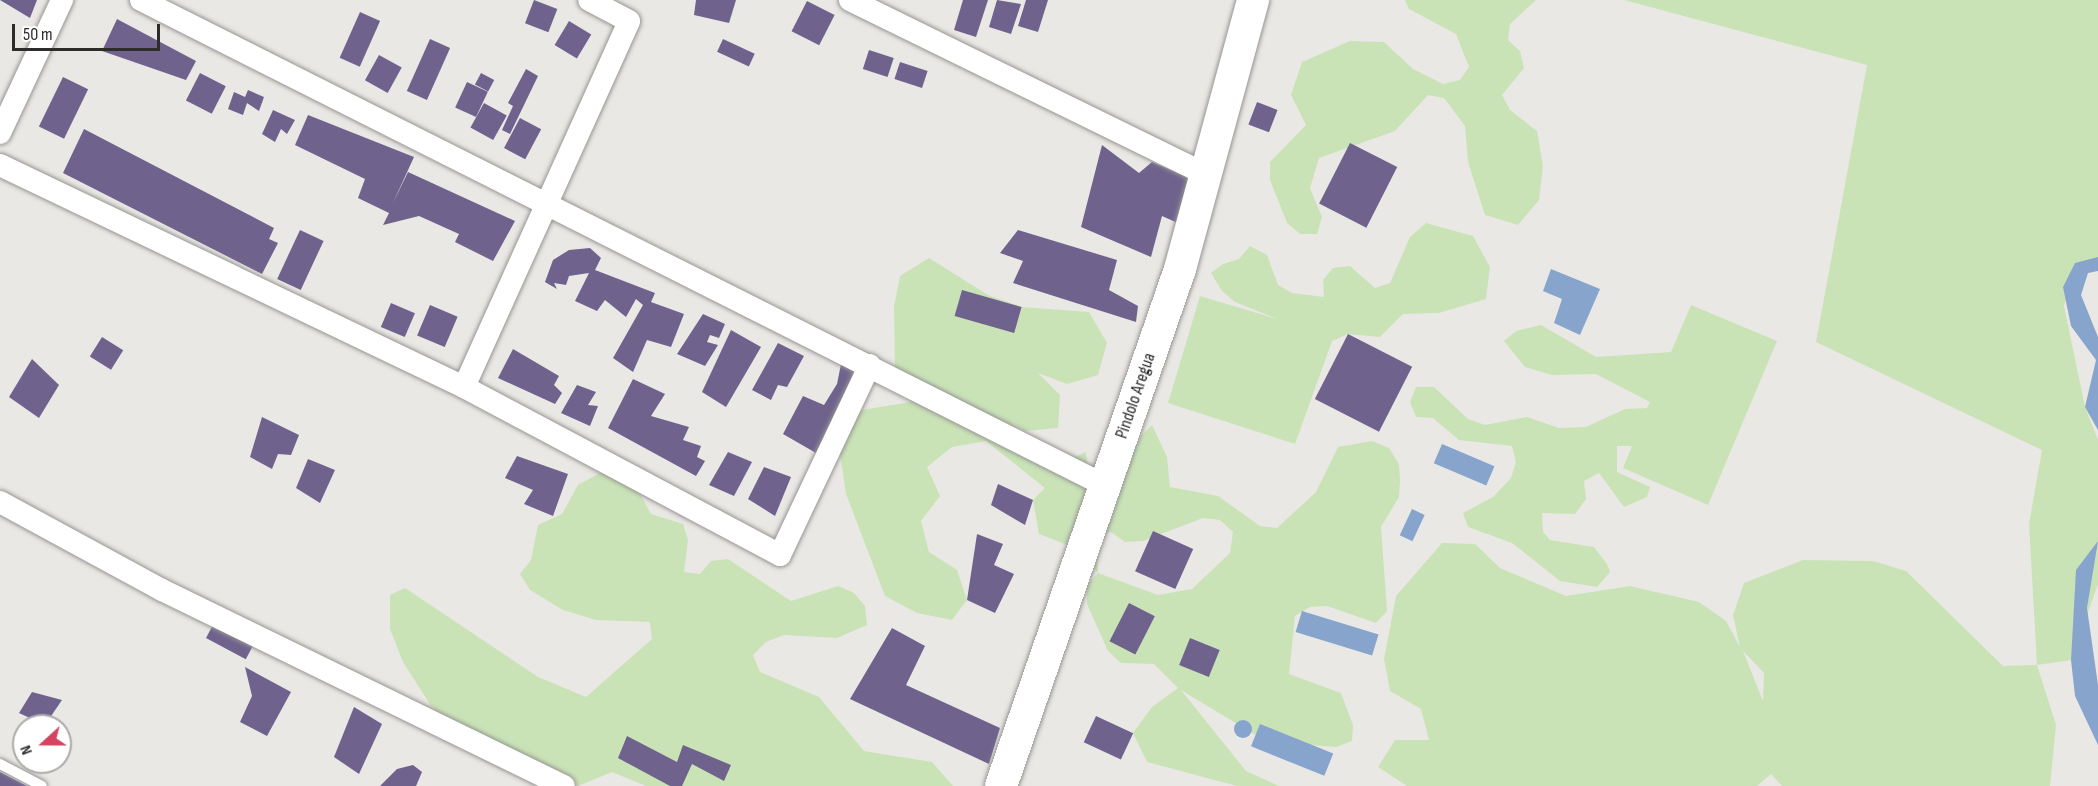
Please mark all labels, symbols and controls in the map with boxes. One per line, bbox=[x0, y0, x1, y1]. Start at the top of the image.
scale bar bbox=[15, 12, 164, 50]
text: 50 m bbox=[23, 24, 53, 45]
street label: Pindolo Aregua bbox=[1111, 350, 1161, 442]
north arrow bbox=[12, 714, 72, 774]
text: N bbox=[16, 743, 37, 757]

